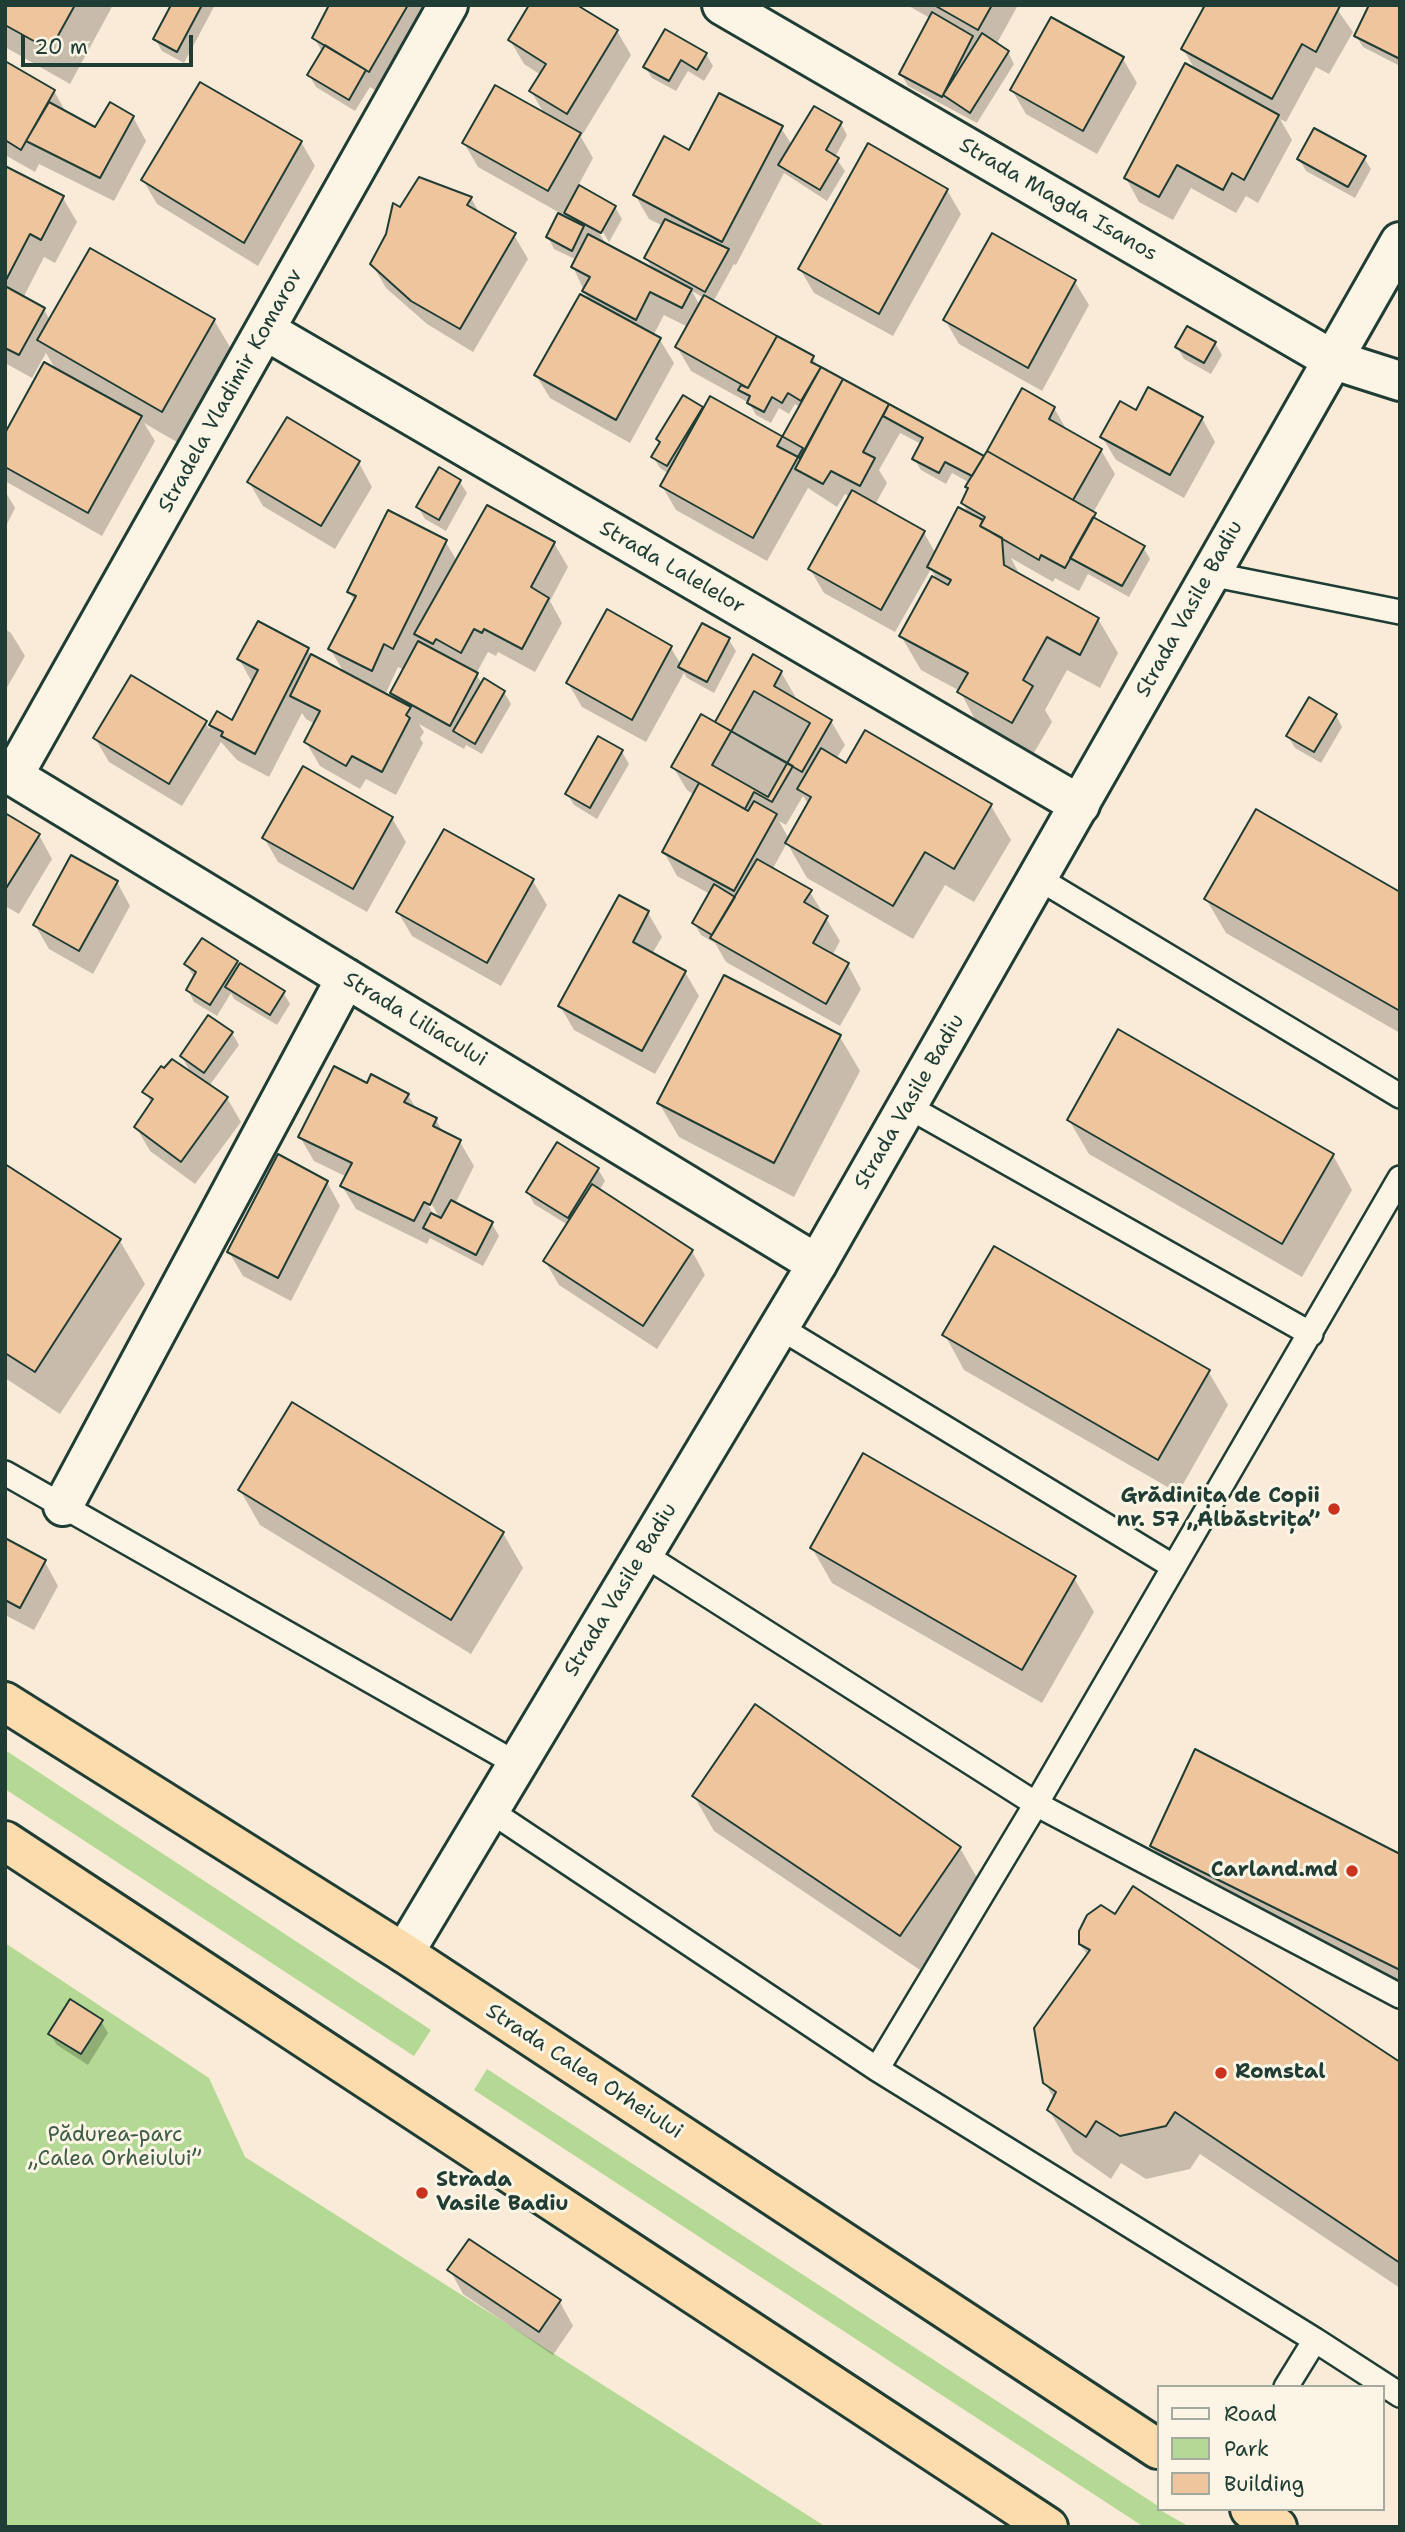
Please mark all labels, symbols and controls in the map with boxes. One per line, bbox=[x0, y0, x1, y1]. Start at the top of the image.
scale bar bbox=[24, 21, 196, 65]
text: 20 m bbox=[34, 33, 88, 61]
street label: Strada Magda Isanos bbox=[954, 133, 1162, 267]
street label: Stradela Vladimir Komarov bbox=[153, 265, 309, 517]
street label: Strada Lalelelor bbox=[595, 516, 749, 620]
street label: Strada Vasile Badiu bbox=[1131, 516, 1249, 702]
street label: Strada Liliacului bbox=[339, 967, 491, 1073]
street label: Strada Vasile Badiu bbox=[850, 1010, 970, 1194]
place label: Grădinița de Copii nr. 57 „Albăstrița” bbox=[1116, 1484, 1320, 1534]
street label: Strada Vasile Badiu bbox=[559, 1499, 683, 1681]
marker: Grădinița de Copii nr. 57 „Albăstrița” bbox=[1326, 1501, 1342, 1517]
place label: Carland.md bbox=[1211, 1858, 1338, 1884]
marker: Carland.md bbox=[1344, 1863, 1360, 1879]
street label: Strada Calea Orheiului bbox=[481, 1999, 687, 2145]
place label: Romstal bbox=[1235, 2060, 1325, 2086]
marker: Romstal bbox=[1213, 2065, 1229, 2081]
park label: Pădurea-parc „Calea Orheiului” bbox=[29, 2123, 201, 2173]
place label: Strada Vasile Badiu bbox=[436, 2168, 569, 2218]
marker: Strada Vasile Badiu bbox=[414, 2185, 430, 2201]
legend bbox=[1156, 2385, 1384, 2511]
text: Road bbox=[1224, 2400, 1277, 2428]
text: Park bbox=[1224, 2435, 1269, 2463]
text: Building bbox=[1224, 2470, 1304, 2498]

